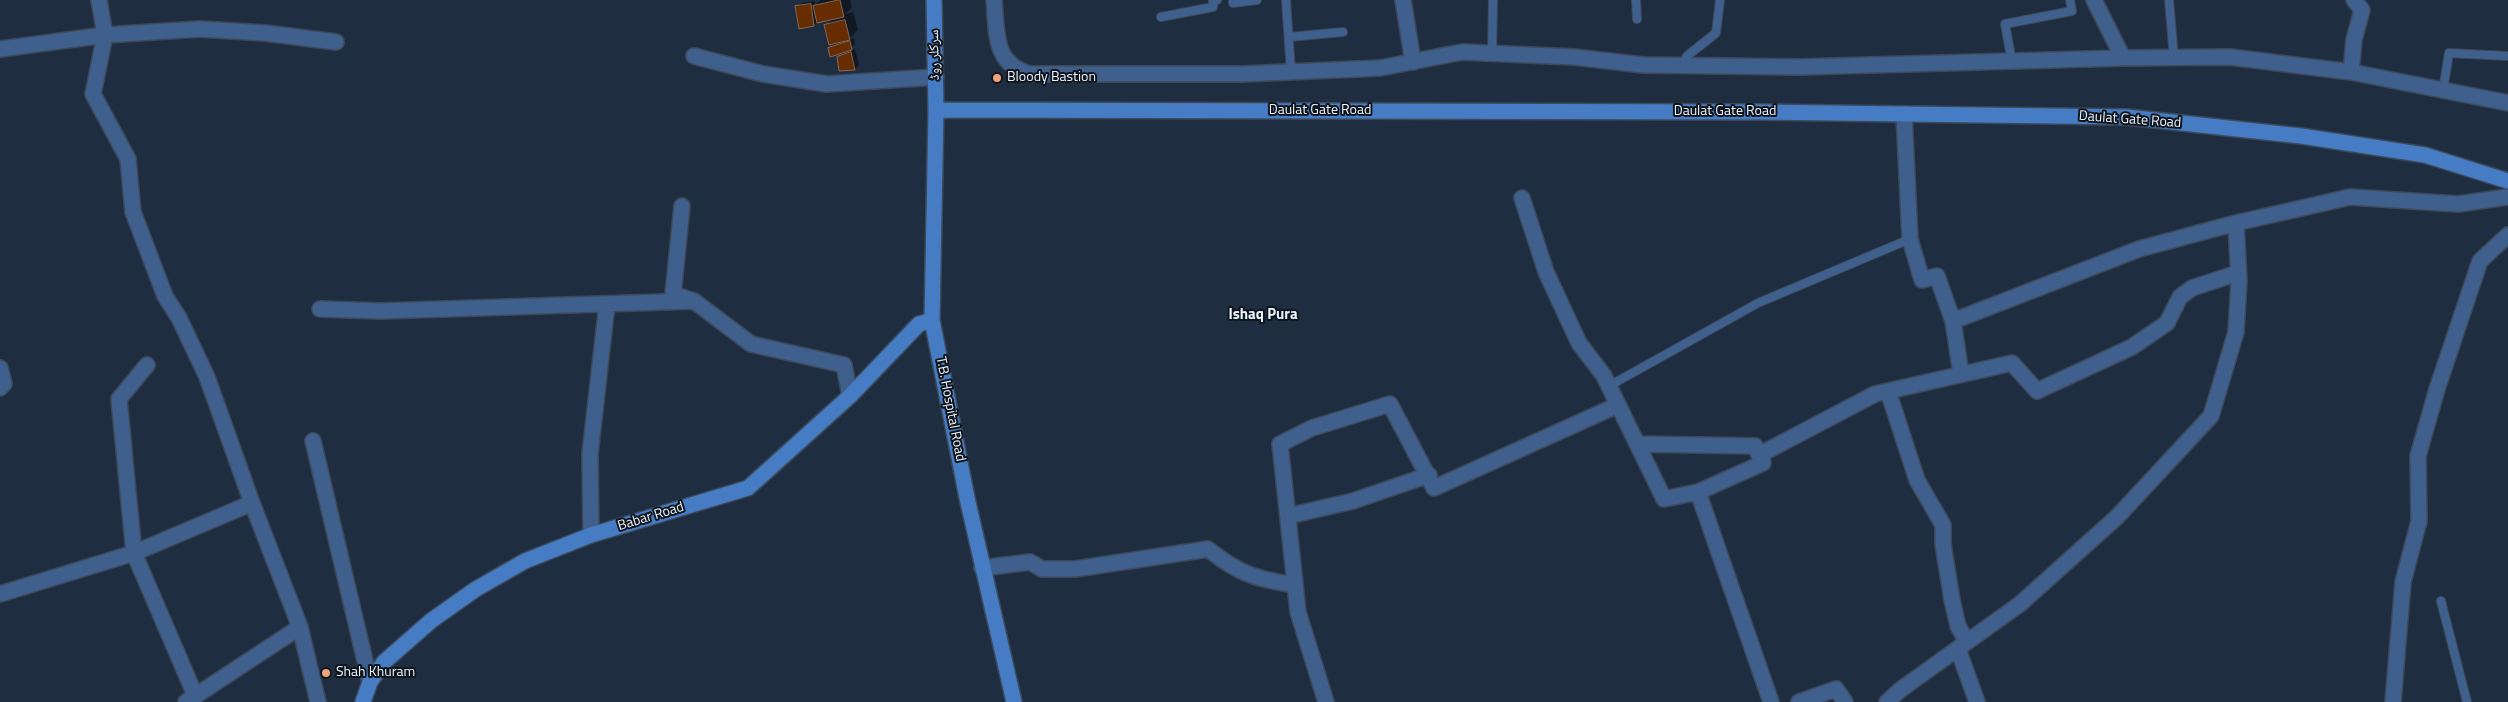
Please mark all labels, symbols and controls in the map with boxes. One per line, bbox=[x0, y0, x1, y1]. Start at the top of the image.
street label: سرکلر روڈ bbox=[926, 30, 944, 80]
place label: Bloody Bastion bbox=[1007, 70, 1096, 86]
marker: Bloody Bastion bbox=[991, 72, 1003, 84]
street label: Daulat Gate Road bbox=[1269, 103, 1371, 119]
street label: Daulat Gate Road bbox=[1674, 104, 1776, 120]
street label: Daulat Gate Road bbox=[2078, 108, 2182, 132]
district label: Ishaq Pura bbox=[1228, 306, 1298, 324]
street label: T.B. Hospital Road bbox=[932, 355, 968, 463]
street label: Babar Road bbox=[616, 499, 686, 535]
place label: Shah Khuram bbox=[336, 665, 415, 681]
marker: Shah Khuram bbox=[320, 667, 332, 679]

